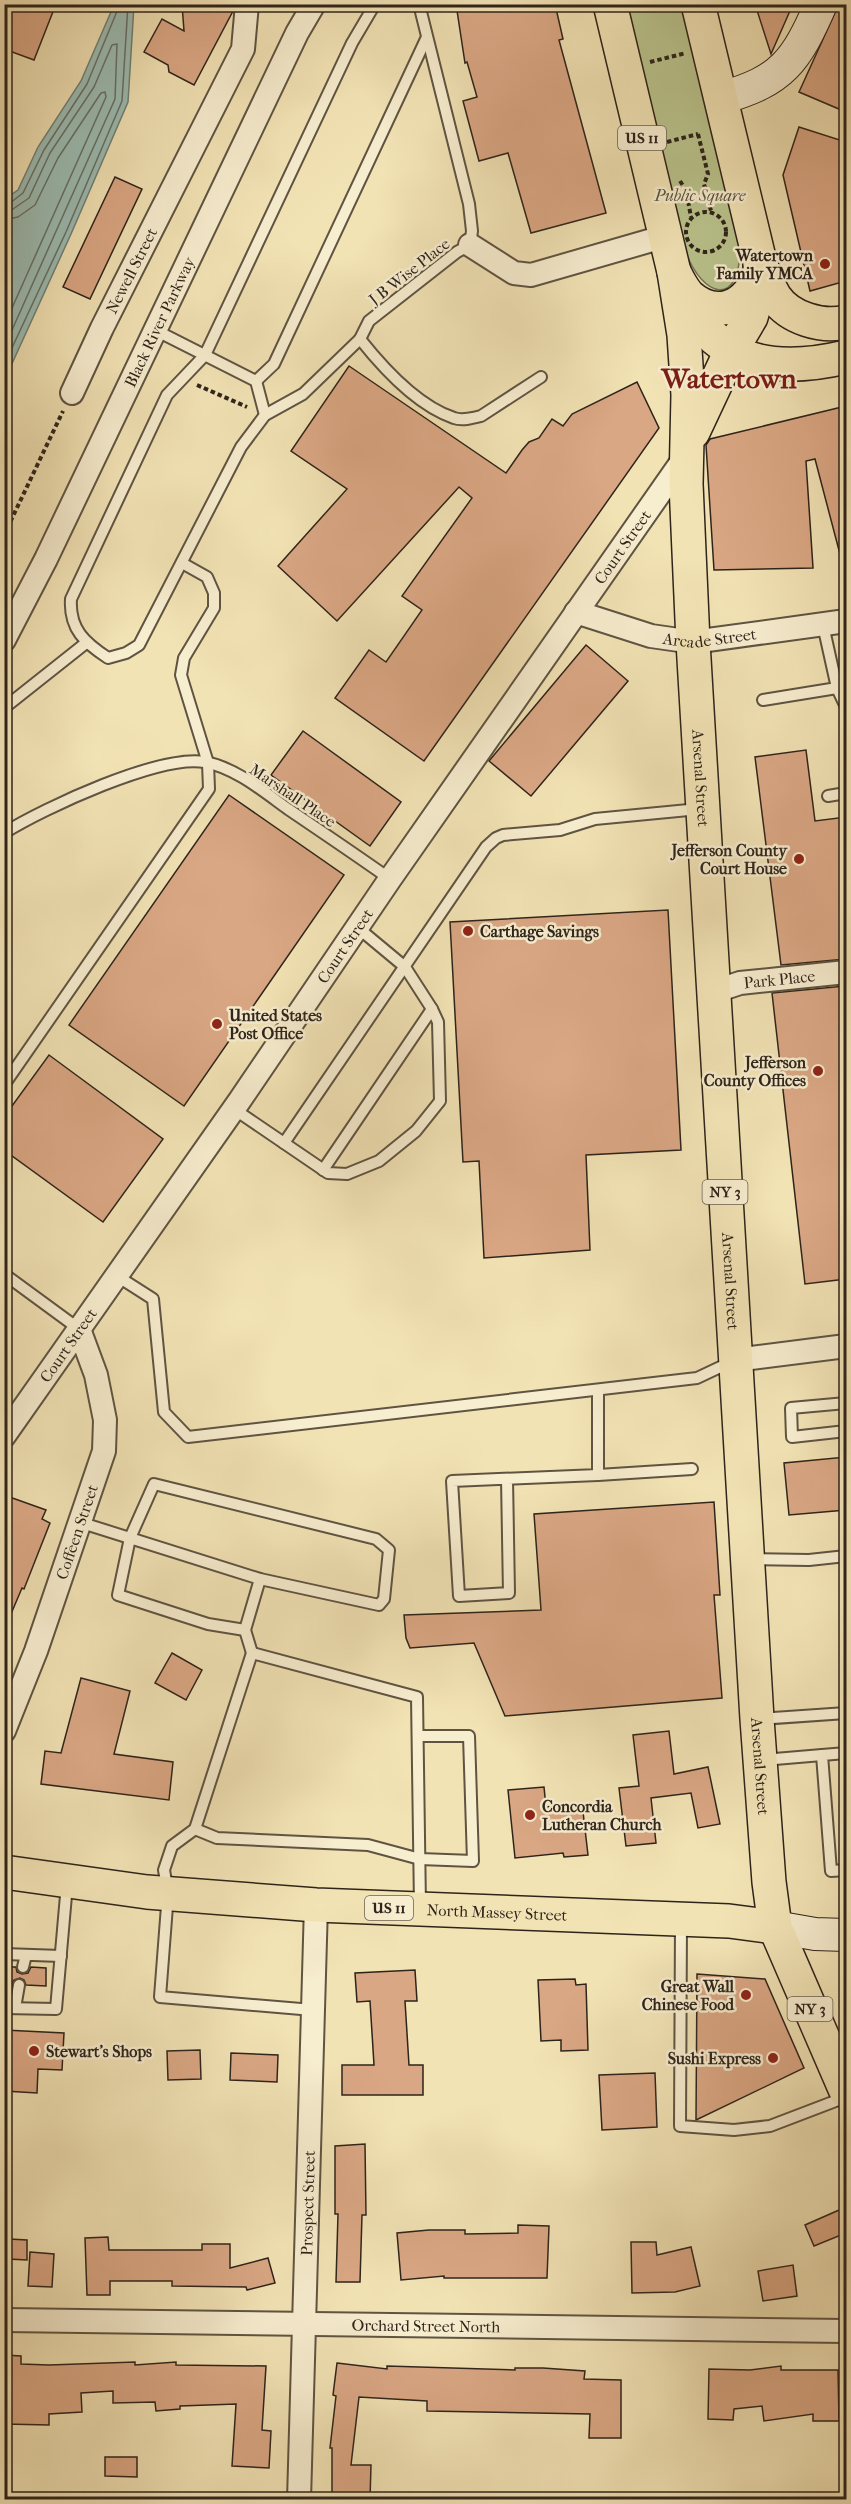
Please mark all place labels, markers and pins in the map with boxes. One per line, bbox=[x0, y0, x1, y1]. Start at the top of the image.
place label: Watertown Family YMCA bbox=[715, 246, 814, 284]
marker: Watertown Family YMCA bbox=[818, 257, 832, 271]
place label: Jefferson County Court House bbox=[669, 841, 788, 878]
marker: Jefferson County Court House bbox=[792, 852, 806, 866]
place label: Carthage Savings bbox=[480, 922, 599, 942]
marker: Carthage Savings bbox=[461, 924, 475, 938]
place label: United States Post Office bbox=[228, 1006, 322, 1043]
marker: United States Post Office bbox=[210, 1017, 224, 1031]
place label: Jefferson County Offices bbox=[704, 1053, 807, 1091]
marker: Jefferson County Offices bbox=[811, 1064, 825, 1078]
place label: Concordia Lutheran Church bbox=[542, 1797, 662, 1834]
marker: Concordia Lutheran Church bbox=[523, 1808, 537, 1822]
place label: Great Wall Chinese Food bbox=[642, 1977, 735, 2014]
marker: Great Wall Chinese Food bbox=[739, 1988, 753, 2002]
place label: Stewart's Shops bbox=[46, 2042, 152, 2062]
marker: Stewart's Shops bbox=[27, 2044, 41, 2058]
place label: Sushi Express bbox=[668, 2049, 761, 2069]
marker: Sushi Express bbox=[766, 2051, 780, 2065]

